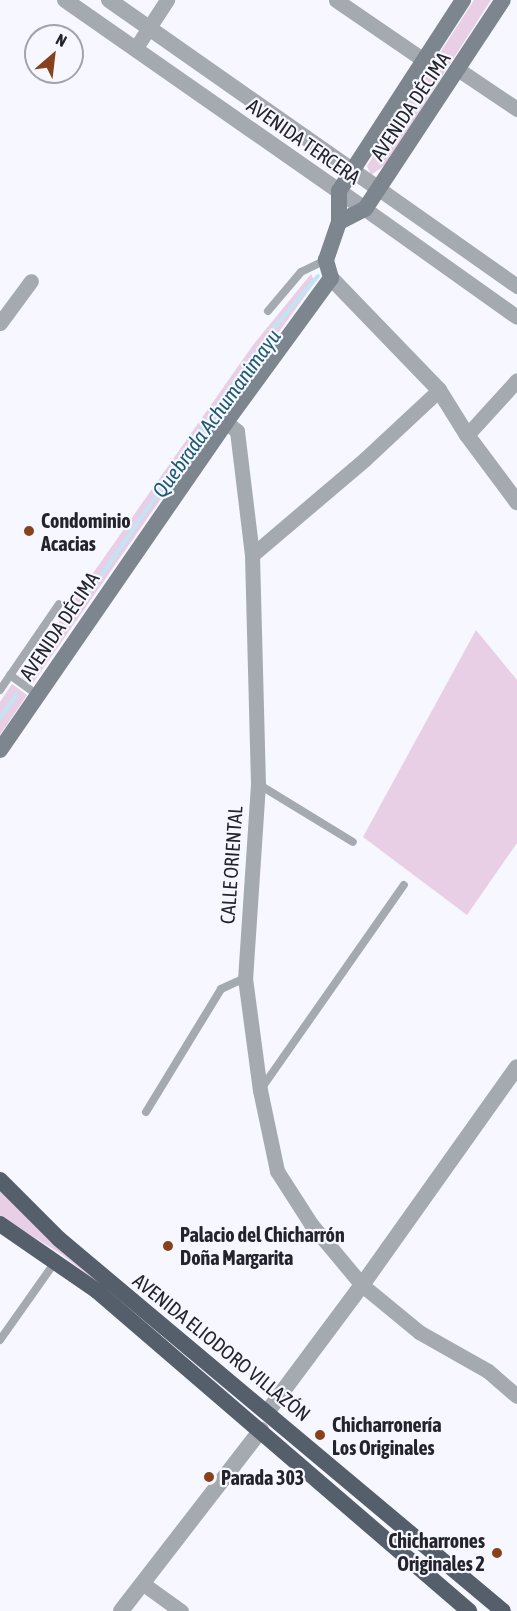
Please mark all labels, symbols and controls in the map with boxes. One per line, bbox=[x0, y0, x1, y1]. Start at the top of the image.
north arrow bbox=[24, 24, 84, 84]
text: N bbox=[53, 30, 70, 50]
street label: AVENIDA DÉCIMA bbox=[365, 47, 455, 165]
street label: AVENIDA TERCERA bbox=[243, 93, 365, 189]
water label: Quebrada Achumanimayu bbox=[147, 324, 285, 502]
place label: Condominio Acacias bbox=[41, 508, 131, 555]
marker: Condominio Acacias bbox=[22, 524, 36, 538]
street label: AVENIDA DÉCIMA bbox=[14, 567, 104, 685]
street label: CALLE ORIENTAL bbox=[215, 805, 247, 925]
place label: Palacio del Chicharrón Doña Margarita bbox=[180, 1222, 345, 1269]
marker: Palacio del Chicharrón Doña Margarita bbox=[161, 1239, 175, 1253]
street label: AVENIDA ELIODORO VILLAZÓN bbox=[129, 1268, 315, 1426]
place label: Chicharronería Los Originales bbox=[332, 1412, 441, 1459]
marker: Chicharronería Los Originales bbox=[313, 1428, 327, 1442]
place label: Parada 303 bbox=[221, 1465, 304, 1489]
marker: Parada 303 bbox=[202, 1470, 216, 1484]
place label: Chicharrones Originales 2 bbox=[388, 1529, 485, 1576]
marker: Chicharrones Originales 2 bbox=[490, 1546, 504, 1560]

